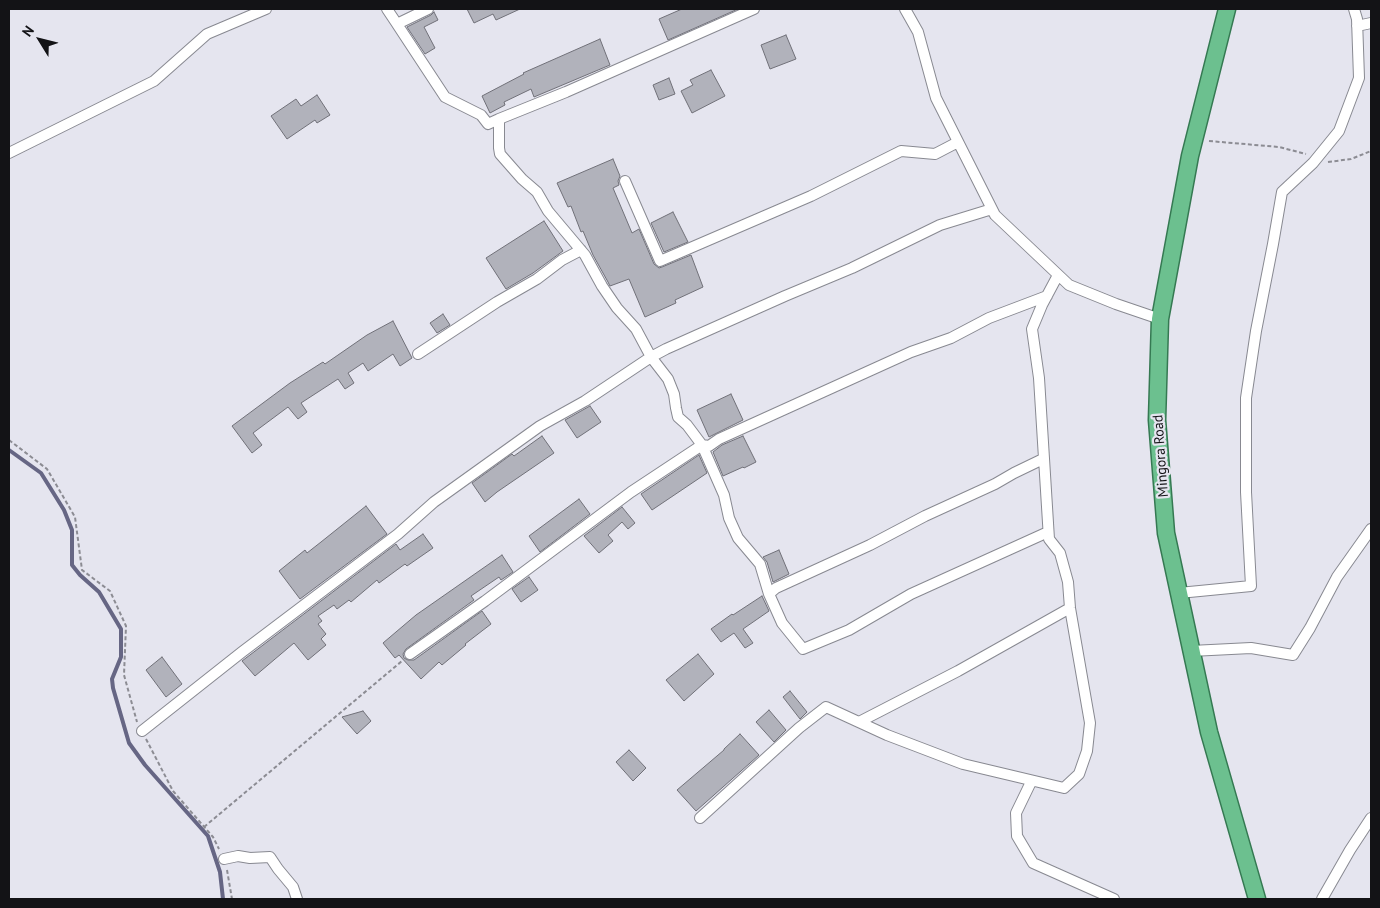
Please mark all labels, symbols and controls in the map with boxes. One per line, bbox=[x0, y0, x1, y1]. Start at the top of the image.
north arrow bbox=[15, 15, 65, 65]
text: N bbox=[18, 22, 38, 40]
street label: Mingora Road bbox=[1150, 414, 1172, 498]

